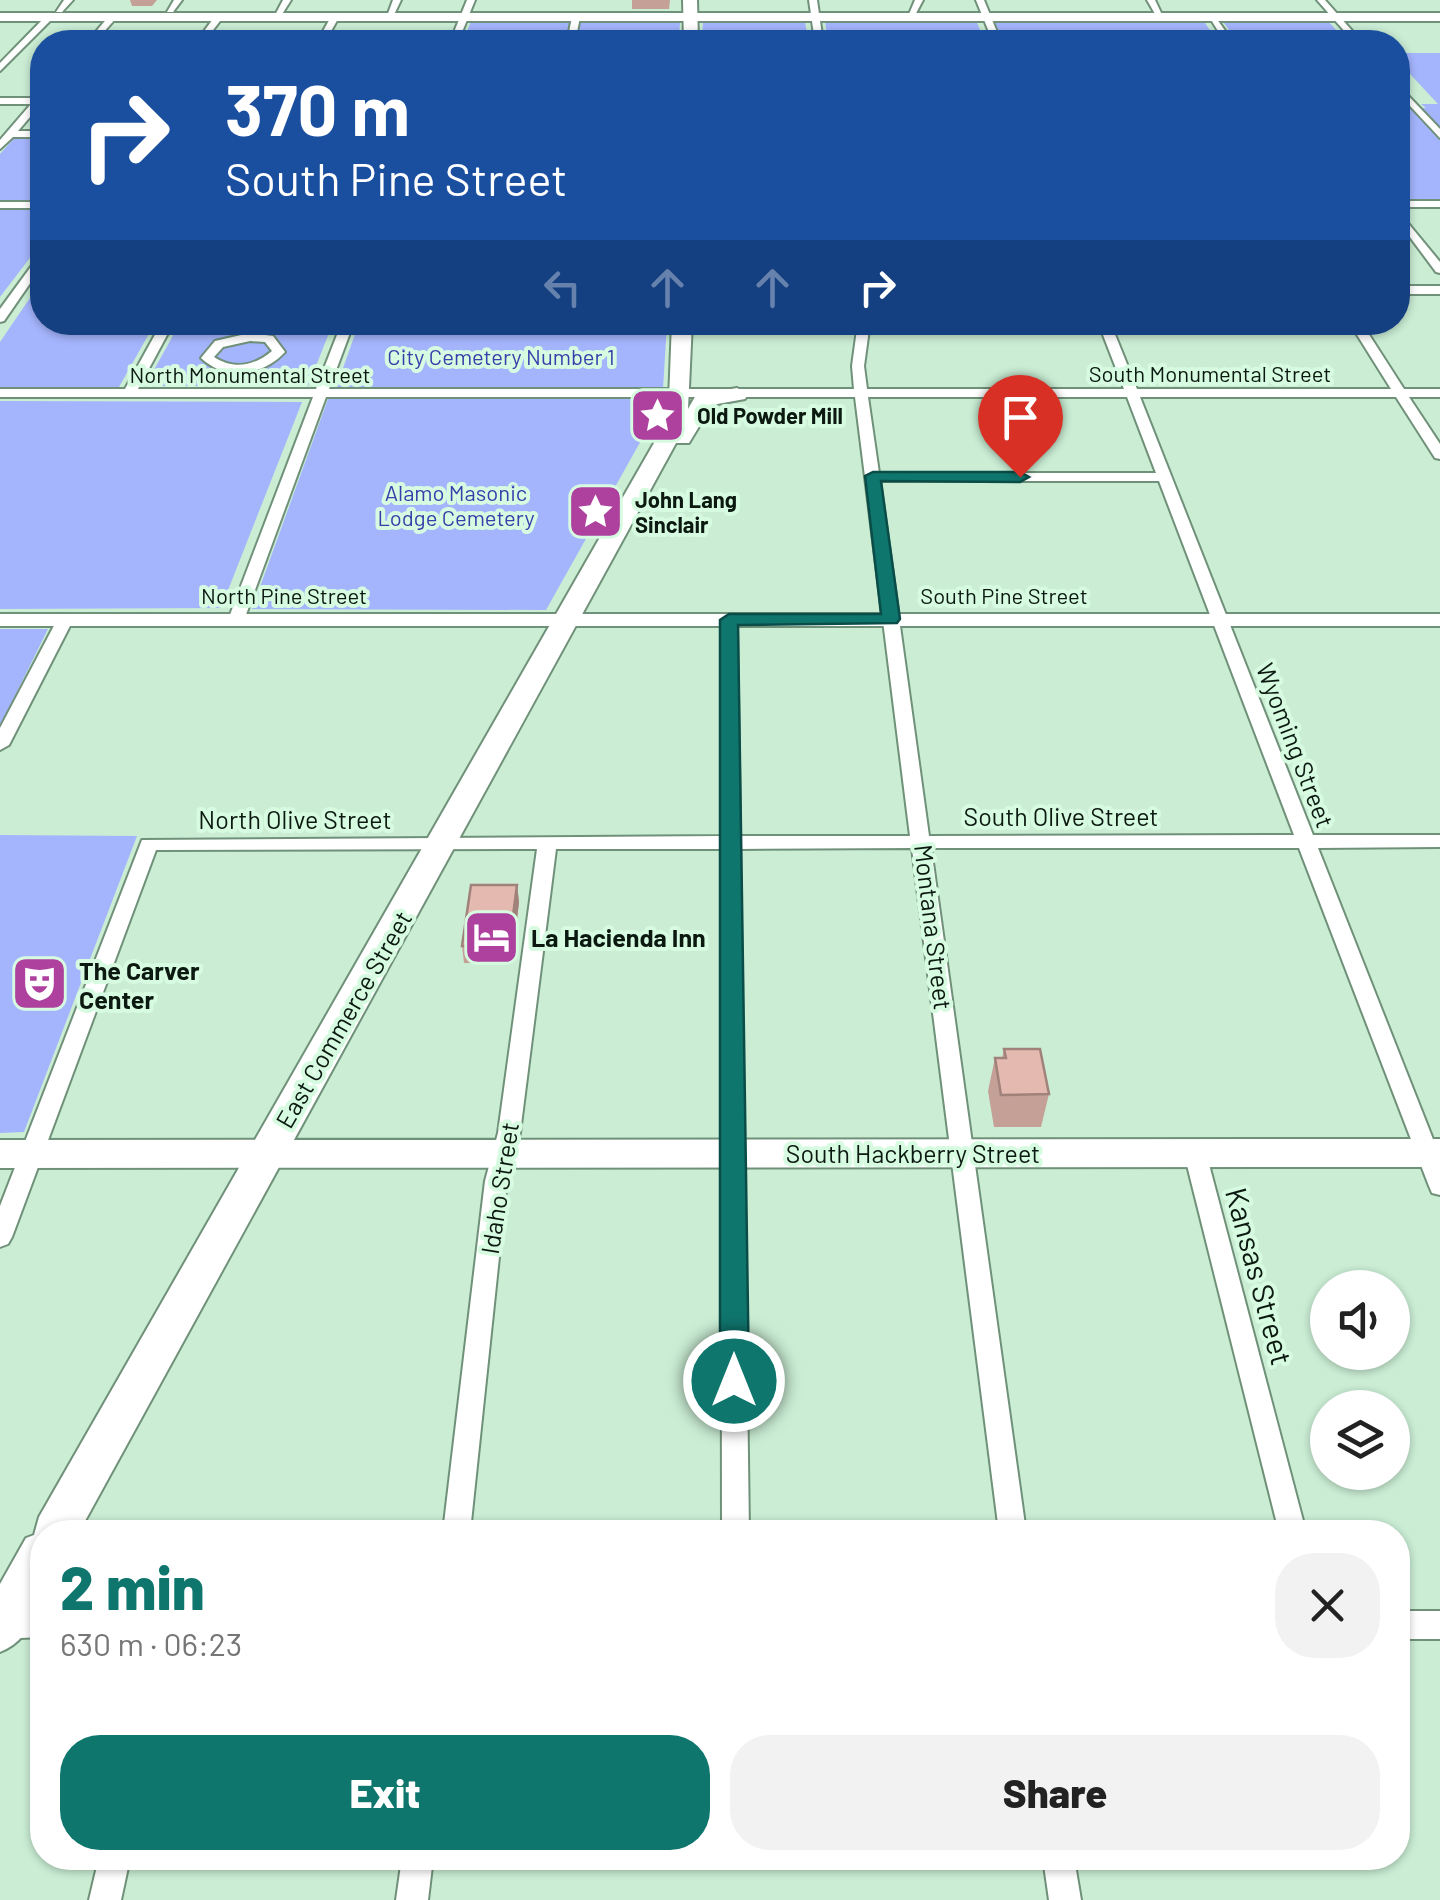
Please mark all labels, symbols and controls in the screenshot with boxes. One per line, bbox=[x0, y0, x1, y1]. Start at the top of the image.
text: 370 m bbox=[225, 66, 410, 150]
icon: right bbox=[60, 70, 190, 200]
text: South Pine Street bbox=[225, 151, 567, 205]
icon: left bbox=[535, 260, 590, 315]
icon: ahead bbox=[640, 260, 695, 315]
icon: ahead bbox=[745, 260, 800, 315]
icon: right bbox=[850, 260, 905, 315]
park label: City Cemetery Number 1 bbox=[387, 343, 615, 369]
street label: South Monumental Street bbox=[1089, 360, 1331, 386]
street label: North Monumental Street bbox=[129, 361, 371, 387]
pin bbox=[978, 375, 1063, 478]
place icon: Old Powder Mill bbox=[628, 385, 688, 445]
icon: arrive bbox=[993, 390, 1048, 445]
place label: Old Powder Mill bbox=[697, 402, 843, 428]
park label: Alamo Masonic Lodge Cemetery bbox=[377, 479, 535, 530]
place icon: John Lang Sinclair bbox=[566, 482, 626, 542]
place label: John Lang Sinclair bbox=[635, 486, 737, 537]
street label: North Pine Street bbox=[201, 582, 367, 608]
street label: South Pine Street bbox=[920, 582, 1088, 608]
street label: Wyoming Street bbox=[1251, 659, 1341, 831]
street label: South Olive Street bbox=[964, 801, 1158, 831]
street label: North Olive Street bbox=[198, 804, 392, 834]
street label: Montana Street bbox=[909, 843, 959, 1011]
street label: East Commerce Street bbox=[269, 905, 417, 1133]
hotel icon: La Hacienda Inn bbox=[462, 907, 522, 967]
place label: La Hacienda Inn bbox=[531, 922, 706, 952]
theatre icon: The Carver Center bbox=[10, 954, 70, 1014]
place label: The Carver Center bbox=[79, 955, 200, 1014]
street label: Idaho Street bbox=[474, 1120, 524, 1256]
street label: South Hackberry Street bbox=[786, 1138, 1040, 1168]
street label: Kansas Street bbox=[1219, 1183, 1301, 1369]
map controls bbox=[1310, 1270, 1410, 1490]
button: sound bbox=[1310, 1270, 1410, 1370]
position arrow bbox=[682, 1329, 786, 1433]
button: layers bbox=[1310, 1390, 1410, 1490]
text: 2 min bbox=[60, 1550, 205, 1622]
button: close bbox=[1275, 1553, 1380, 1658]
text: 630 m · 06:23 bbox=[60, 1624, 242, 1662]
button: Exit bbox=[60, 1735, 710, 1850]
button: Share bbox=[730, 1735, 1380, 1850]

